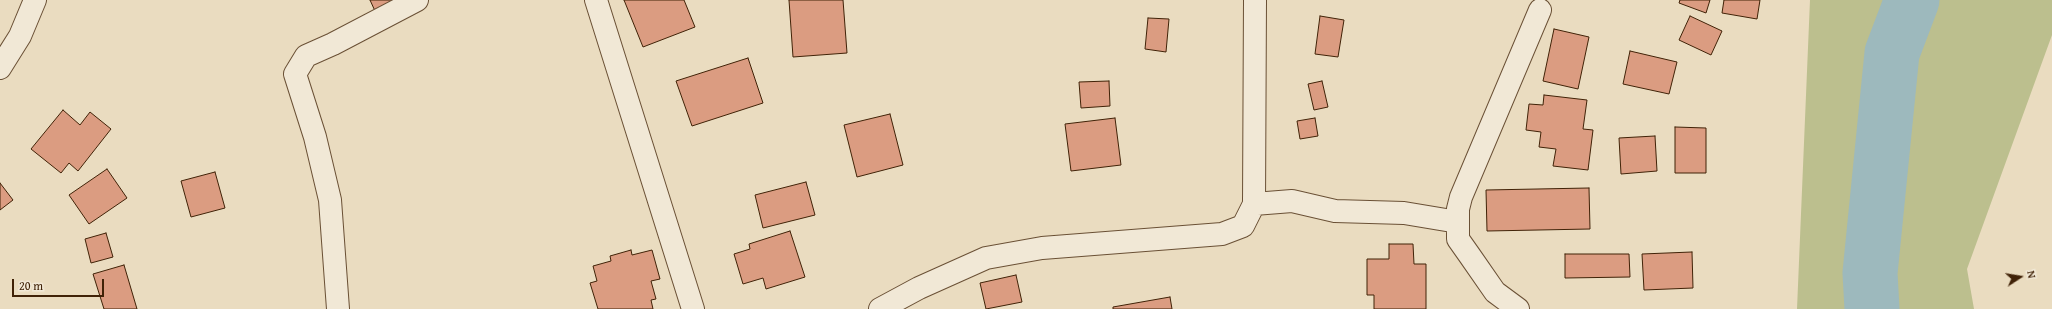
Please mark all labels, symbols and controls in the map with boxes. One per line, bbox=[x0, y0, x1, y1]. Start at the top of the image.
north arrow bbox=[2000, 257, 2040, 297]
text: N bbox=[2023, 269, 2040, 280]
scale bar bbox=[14, 271, 106, 297]
text: 20 m bbox=[19, 277, 43, 294]

